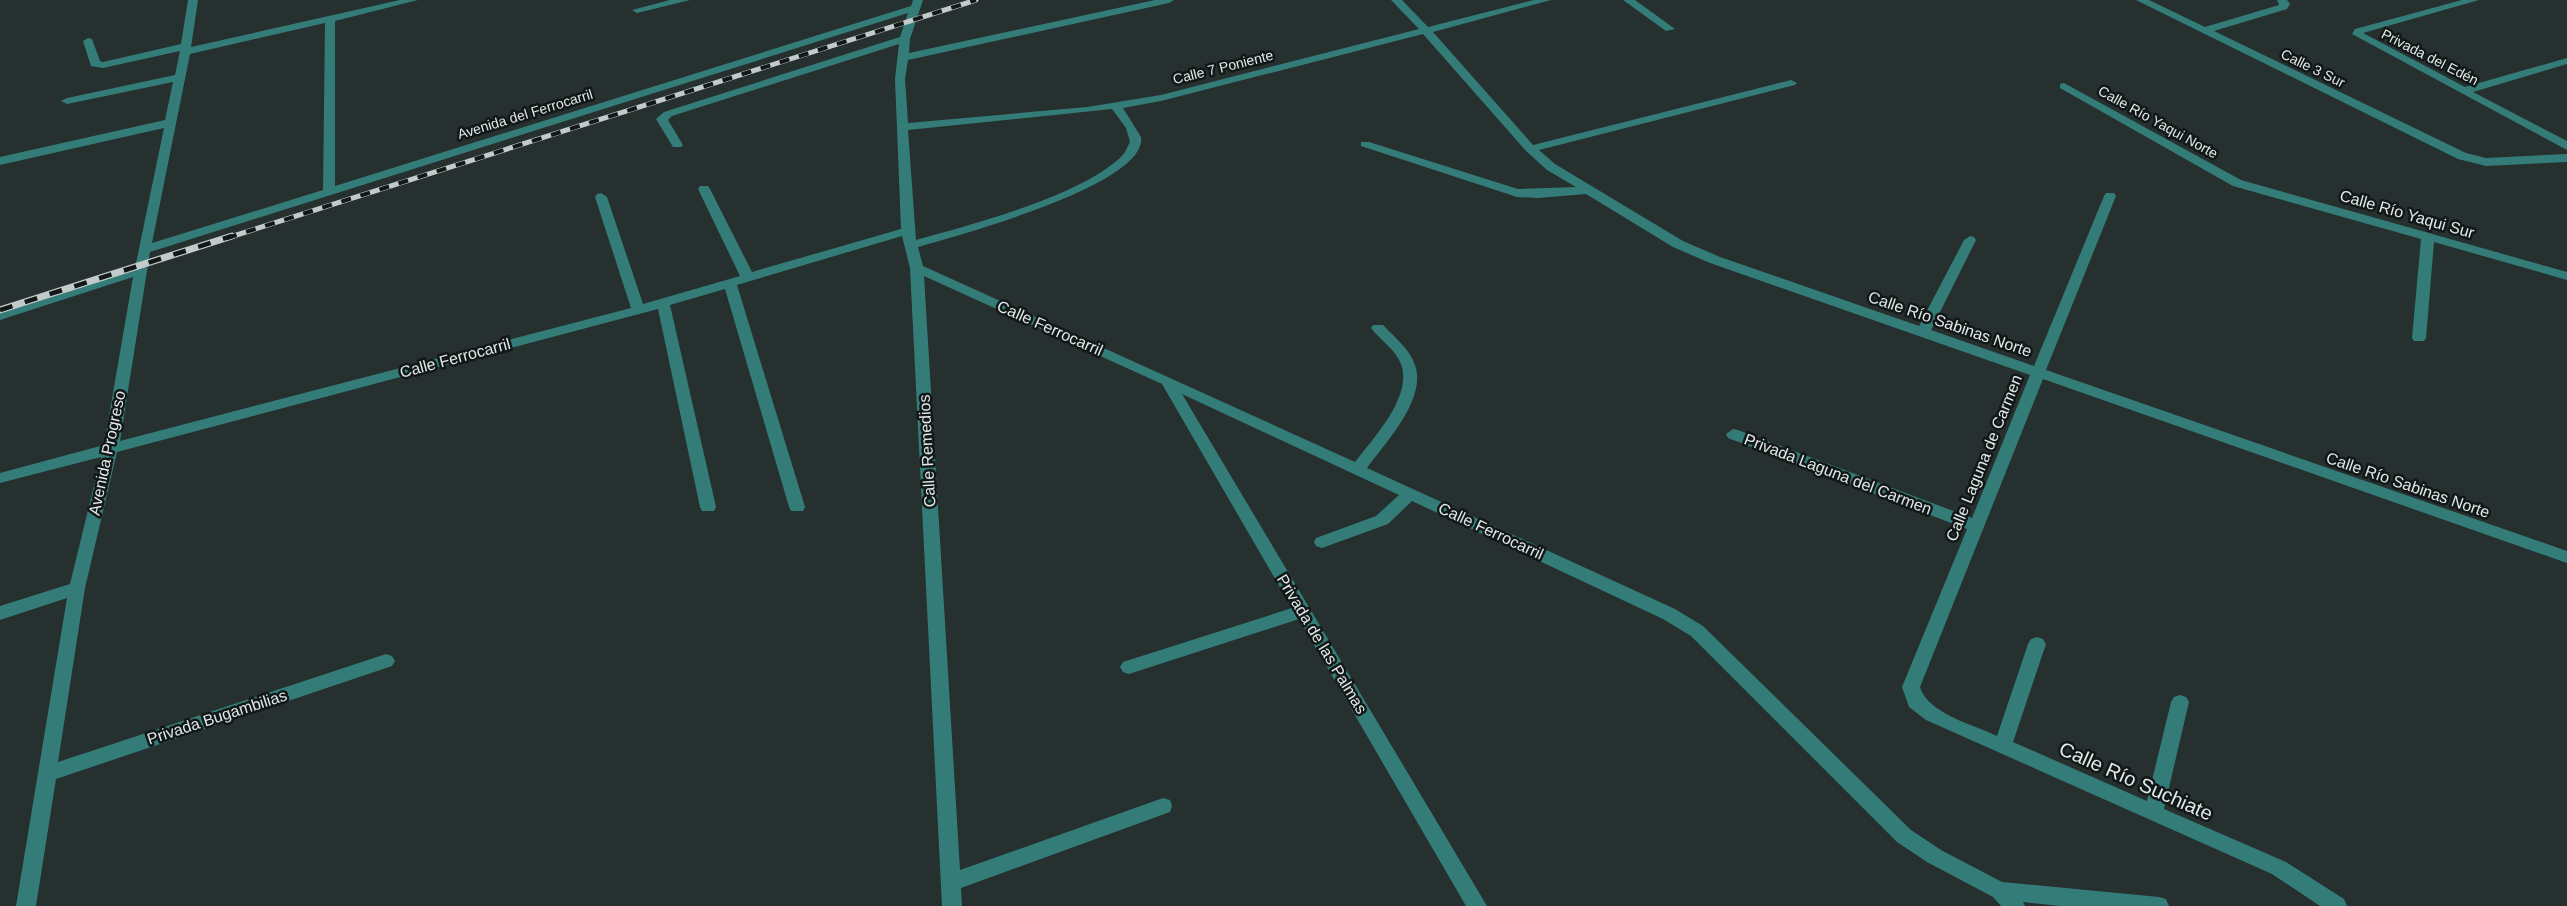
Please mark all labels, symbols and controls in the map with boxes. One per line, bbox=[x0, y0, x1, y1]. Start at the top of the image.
street label: Privada del Edén bbox=[2379, 26, 2481, 88]
street label: Calle 3 Sur bbox=[2278, 46, 2348, 91]
street label: Calle 7 Poniente bbox=[1171, 47, 1275, 87]
street label: Calle Río Yaqui Norte bbox=[2095, 82, 2221, 162]
street label: Avenida del Ferrocarril bbox=[455, 86, 595, 142]
street label: Calle Río Yaqui Sur bbox=[2338, 187, 2477, 242]
street label: Calle Río Sabinas Norte bbox=[1866, 288, 2034, 360]
street label: Calle Ferrocarril bbox=[995, 297, 1105, 359]
street label: Calle Ferrocarril bbox=[398, 335, 512, 381]
street label: Calle Laguna de Carmen bbox=[1943, 372, 2025, 544]
street label: Avenida Progreso bbox=[85, 389, 129, 517]
street label: Calle Remedios bbox=[916, 394, 938, 508]
street label: Privada Laguna del Carmen bbox=[1742, 430, 1934, 518]
street label: Calle Río Sabinas Norte bbox=[2324, 449, 2492, 521]
street label: Calle Ferrocarril bbox=[1436, 499, 1546, 563]
street label: Privada de las Palmas bbox=[1274, 571, 1370, 717]
street label: Privada Bugambilias bbox=[145, 686, 289, 748]
street label: Calle Río Suchiate bbox=[2056, 737, 2216, 825]

